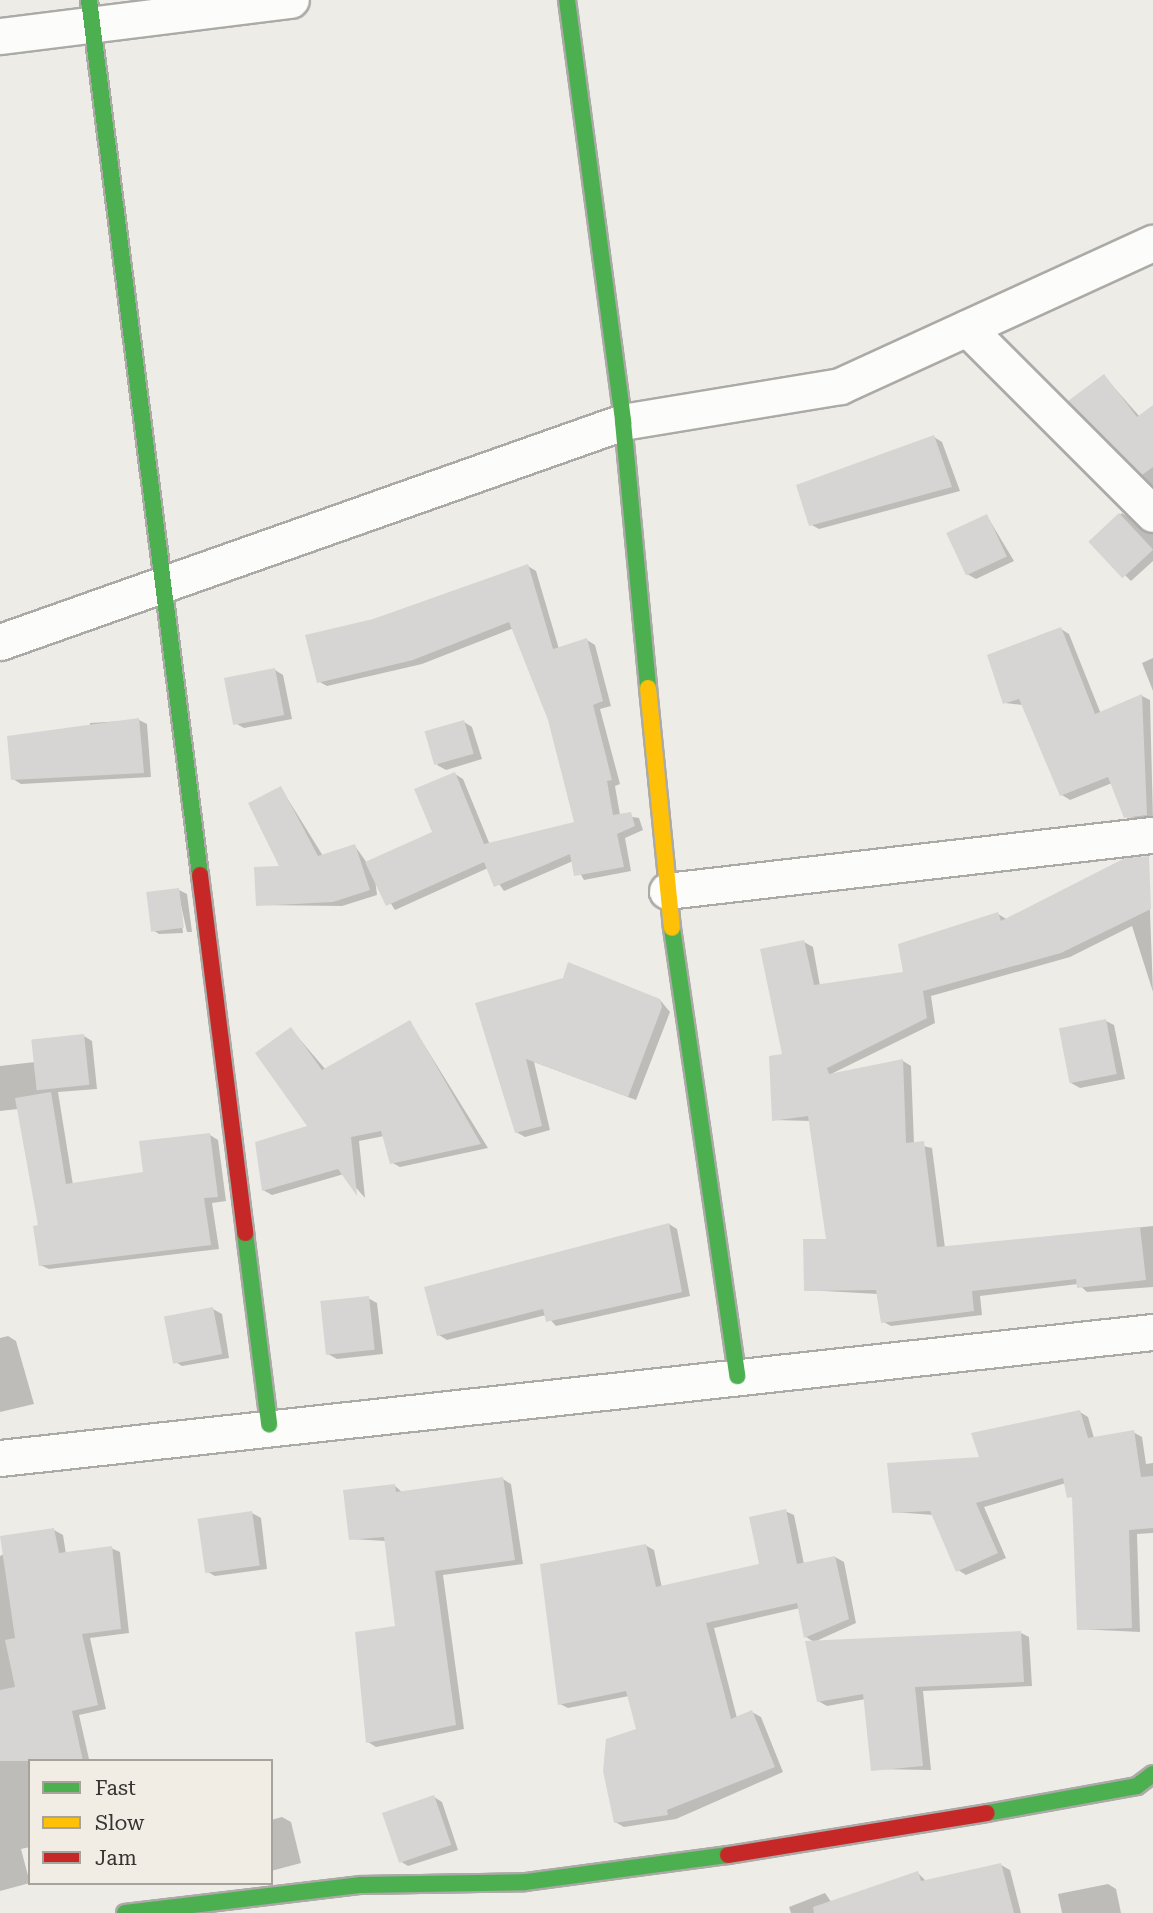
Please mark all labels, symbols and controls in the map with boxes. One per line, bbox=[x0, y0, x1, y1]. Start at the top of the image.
legend bbox=[28, 1759, 273, 1885]
text: Fast bbox=[95, 1776, 136, 1800]
text: Slow bbox=[95, 1811, 144, 1835]
text: Jam bbox=[95, 1846, 137, 1870]

